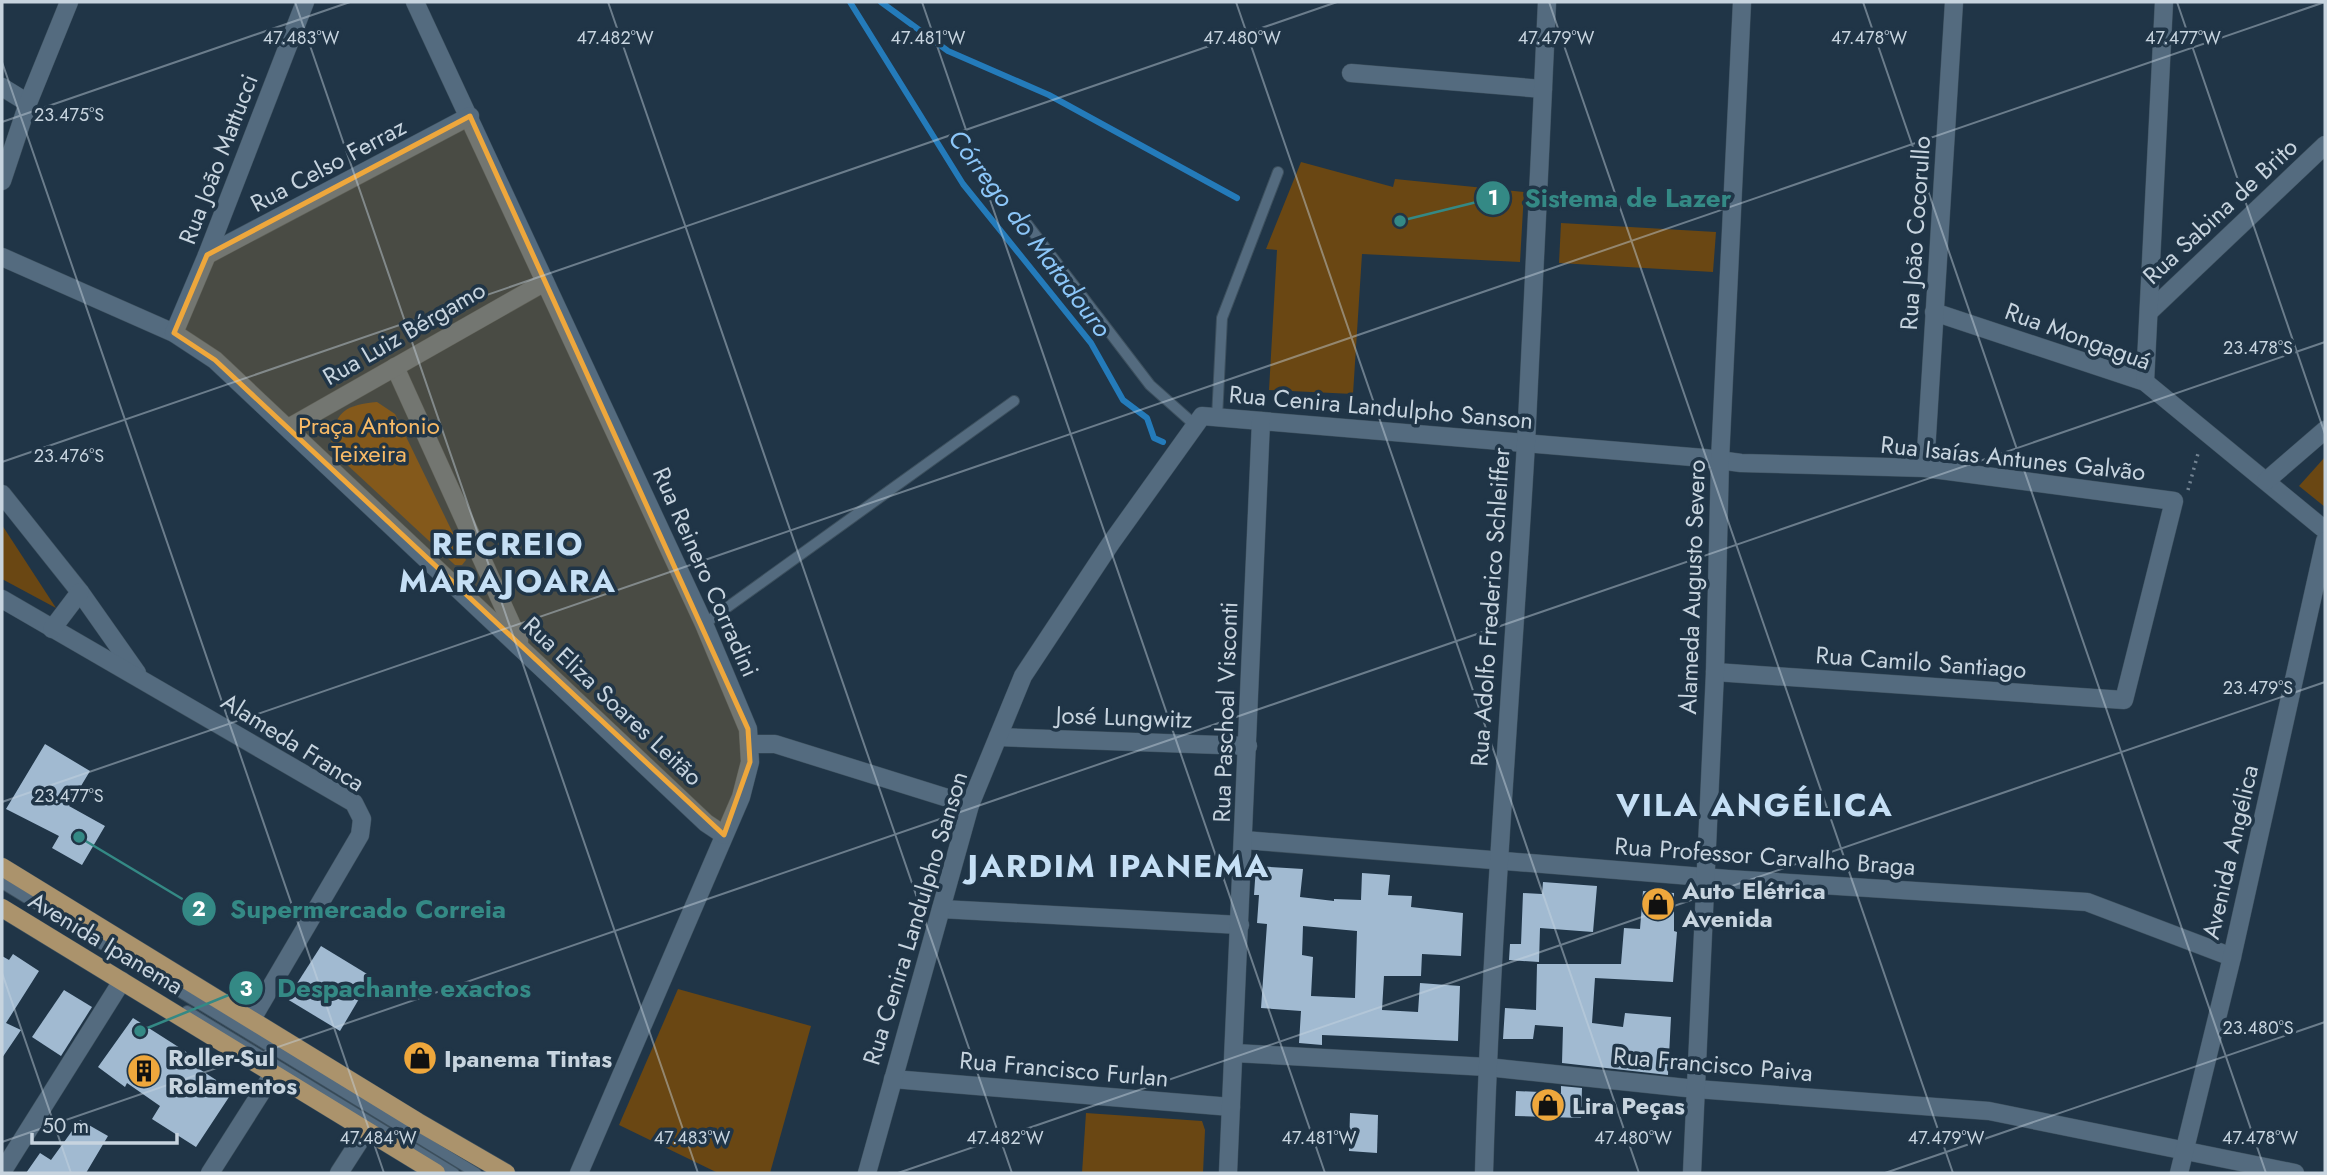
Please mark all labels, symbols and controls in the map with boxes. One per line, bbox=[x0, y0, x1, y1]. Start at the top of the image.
text: 47.483°W bbox=[263, 25, 339, 51]
text: 47.482°W bbox=[577, 25, 654, 51]
text: 47.481°W bbox=[891, 25, 966, 51]
text: 47.480°W bbox=[1203, 25, 1281, 51]
text: 47.479°W bbox=[1518, 25, 1595, 51]
text: 47.478°W bbox=[1831, 25, 1907, 51]
text: 47.477°W bbox=[2145, 25, 2221, 51]
street label: Rua João Mattucci bbox=[169, 69, 267, 249]
text: 23.475°S bbox=[34, 102, 104, 128]
street label: Rua Celso Ferraz bbox=[244, 109, 412, 221]
water label: Córrego do Matadouro bbox=[939, 121, 1121, 345]
street label: Rua Sabina de Brito bbox=[2135, 130, 2305, 292]
street label: Rua João Cocorullo bbox=[1891, 135, 1939, 331]
callout: Sistema de Lazer bbox=[1476, 174, 1746, 221]
text: Sistema de Lazer bbox=[1525, 179, 1732, 217]
text: 1 bbox=[1488, 183, 1498, 213]
street label: Rua Luiz Bérgamo bbox=[316, 272, 492, 394]
street label: Rua Mongaguá bbox=[2000, 293, 2156, 379]
text: 23.478°S bbox=[2223, 335, 2293, 361]
street label: Rua Cenira Landulpho Sanson bbox=[1227, 376, 1535, 438]
park label: Praça Antonio Teixeira bbox=[298, 408, 440, 471]
street label: Rua Isaías Antunes Galvão bbox=[1879, 427, 2147, 489]
text: 23.476°S bbox=[34, 443, 104, 469]
street label: Rua Adolfo Frederico Schleiffer bbox=[1461, 446, 1519, 768]
street label: Alameda Augusto Severo bbox=[1670, 459, 1714, 715]
street label: Rua Reinero Corradini bbox=[644, 462, 768, 682]
district label: RECREIO MARAJOARA bbox=[399, 521, 617, 604]
street label: Rua Paschoal Visconti bbox=[1204, 601, 1246, 823]
street label: Rua Eliza Soares Leitão bbox=[515, 608, 711, 794]
street label: Rua Camilo Santiago bbox=[1814, 637, 2028, 687]
text: 23.479°S bbox=[2223, 675, 2293, 701]
street label: Alameda Franca bbox=[214, 684, 372, 800]
street label: José Lungwitz bbox=[1052, 697, 1193, 737]
street label: Avenida Angélica bbox=[2193, 761, 2267, 943]
street label: Rua Cenira Landulpho Sanson bbox=[854, 767, 976, 1069]
district label: VILA ANGÉLICA bbox=[1615, 782, 1894, 828]
text: 23.477°S bbox=[34, 783, 104, 809]
street label: Rua Professor Carvalho Braga bbox=[1613, 828, 1917, 884]
district label: JARDIM IPANEMA bbox=[962, 843, 1270, 889]
place label: Auto Elétrica Avenida bbox=[1681, 873, 1826, 936]
street label: Avenida Ipanema bbox=[22, 883, 190, 1003]
shop icon: Auto Elétrica Avenida bbox=[1639, 885, 1677, 923]
callout: Supermercado Correia bbox=[181, 886, 520, 933]
text: Supermercado Correia bbox=[230, 890, 506, 928]
text: 2 bbox=[192, 894, 206, 924]
callout: Despachante exactos bbox=[228, 965, 545, 1012]
text: Despachante exactos bbox=[277, 969, 531, 1007]
text: 3 bbox=[239, 974, 253, 1004]
text: 23.480°S bbox=[2222, 1015, 2294, 1041]
street label: Rua Francisco Paiva bbox=[1612, 1038, 1814, 1090]
shop icon: Ipanema Tintas bbox=[401, 1039, 439, 1077]
place label: Roller-Sul Rolamentos bbox=[168, 1040, 297, 1103]
place label: Ipanema Tintas bbox=[444, 1041, 612, 1076]
street label: Rua Francisco Furlan bbox=[958, 1042, 1170, 1096]
building icon: Roller-Sul Rolamentos bbox=[125, 1052, 163, 1090]
shop icon: Lira Peças bbox=[1529, 1086, 1567, 1124]
place label: Lira Peças bbox=[1572, 1088, 1685, 1123]
scale bar bbox=[32, 1102, 177, 1146]
text: 50 m bbox=[42, 1111, 89, 1141]
text: 47.484°W bbox=[339, 1125, 417, 1151]
text: 47.483°W bbox=[654, 1125, 730, 1151]
text: 47.482°W bbox=[967, 1125, 1044, 1151]
text: 47.481°W bbox=[1282, 1125, 1357, 1151]
text: 47.480°W bbox=[1594, 1125, 1672, 1151]
text: 47.479°W bbox=[1908, 1125, 1985, 1151]
text: 47.478°W bbox=[2222, 1125, 2298, 1151]

